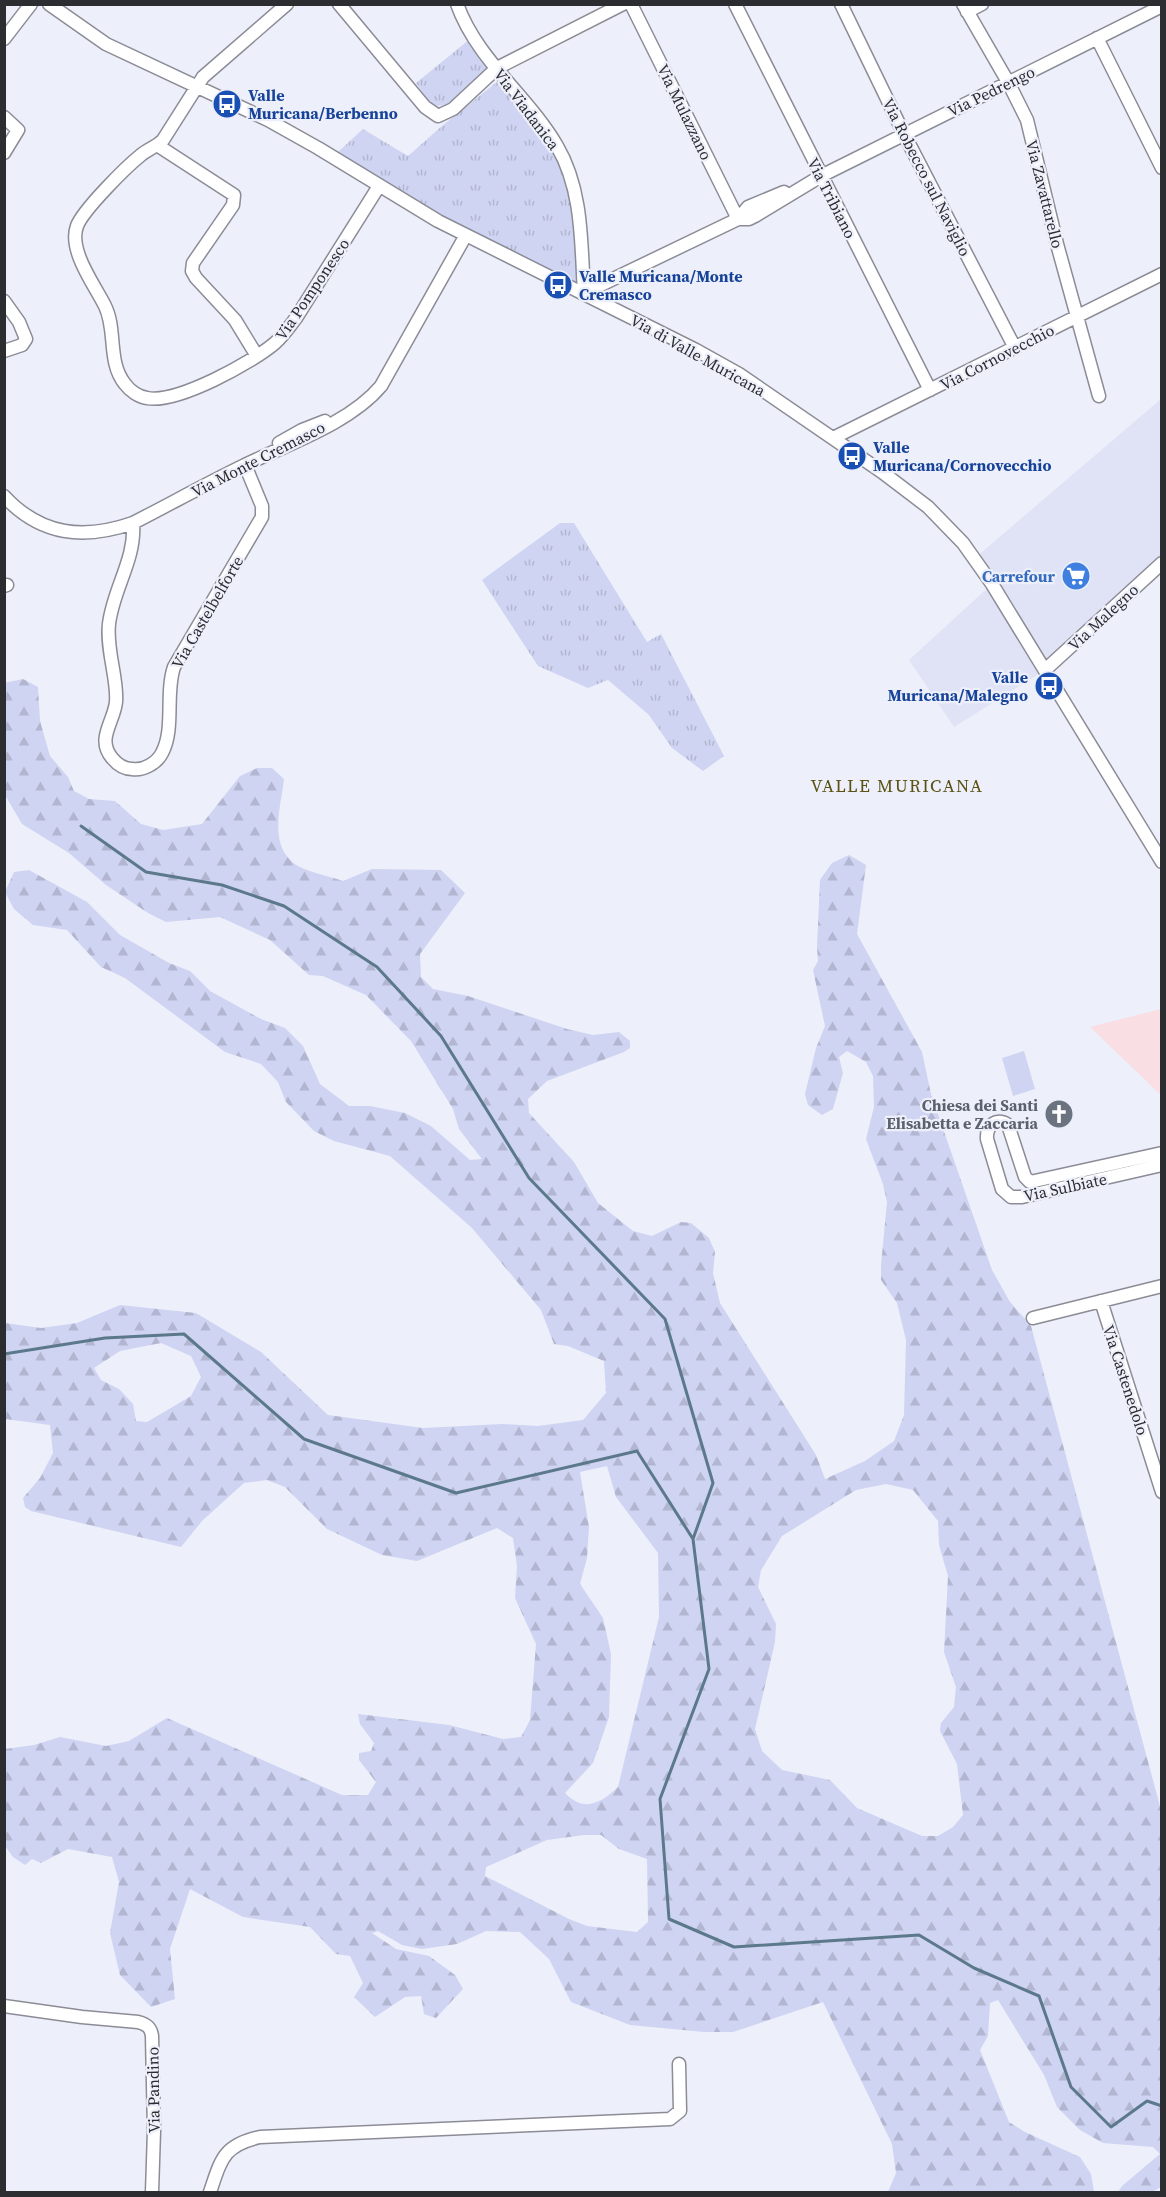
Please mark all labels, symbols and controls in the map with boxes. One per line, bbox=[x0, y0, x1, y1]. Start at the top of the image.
street label: Via Mulazzano bbox=[652, 60, 718, 164]
street label: Via Pedrengo bbox=[944, 60, 1039, 122]
street label: Via Viadanica bbox=[489, 64, 566, 155]
place label: Valle Muricana/Berbenno bbox=[248, 84, 398, 124]
bus stop icon: Valle Muricana/Berbenno bbox=[211, 88, 243, 120]
street label: Via Robecco sul Naviglio bbox=[878, 94, 977, 260]
street label: Via Zavattarello bbox=[1021, 137, 1069, 251]
street label: Via Tribiano bbox=[802, 154, 862, 242]
street label: Via Pomponesco bbox=[270, 234, 354, 344]
place label: Valle Muricana/Monte Cremasco bbox=[579, 265, 743, 305]
bus stop icon: Valle Muricana/Monte Cremasco bbox=[542, 269, 574, 301]
street label: Via di Valle Muricana bbox=[626, 309, 770, 402]
street label: Via Cornovecchio bbox=[936, 319, 1058, 395]
street label: Via Monte Cremasco bbox=[187, 416, 329, 502]
place label: Valle Muricana/Cornovecchio bbox=[873, 436, 1051, 476]
bus stop icon: Valle Muricana/Cornovecchio bbox=[836, 440, 868, 472]
street label: Via Castelbelforte bbox=[166, 552, 248, 672]
supermarket icon: Carrefour bbox=[1060, 560, 1092, 592]
place label: Carrefour bbox=[982, 565, 1056, 587]
street label: Via Malegno bbox=[1063, 578, 1143, 655]
place label: Valle Muricana/Malegno bbox=[887, 666, 1028, 706]
bus stop icon: Valle Muricana/Malegno bbox=[1033, 670, 1065, 702]
district label: VALLE MURICANA bbox=[810, 773, 984, 798]
place label: Chiesa dei Santi Elisabetta e Zaccaria bbox=[886, 1094, 1038, 1134]
church icon: Chiesa dei Santi Elisabetta e Zaccaria bbox=[1043, 1098, 1075, 1130]
street label: Via Sulbiate bbox=[1021, 1167, 1109, 1207]
street label: Via Castenedolo bbox=[1098, 1322, 1154, 1438]
street label: Via Pandino bbox=[141, 2046, 165, 2133]

